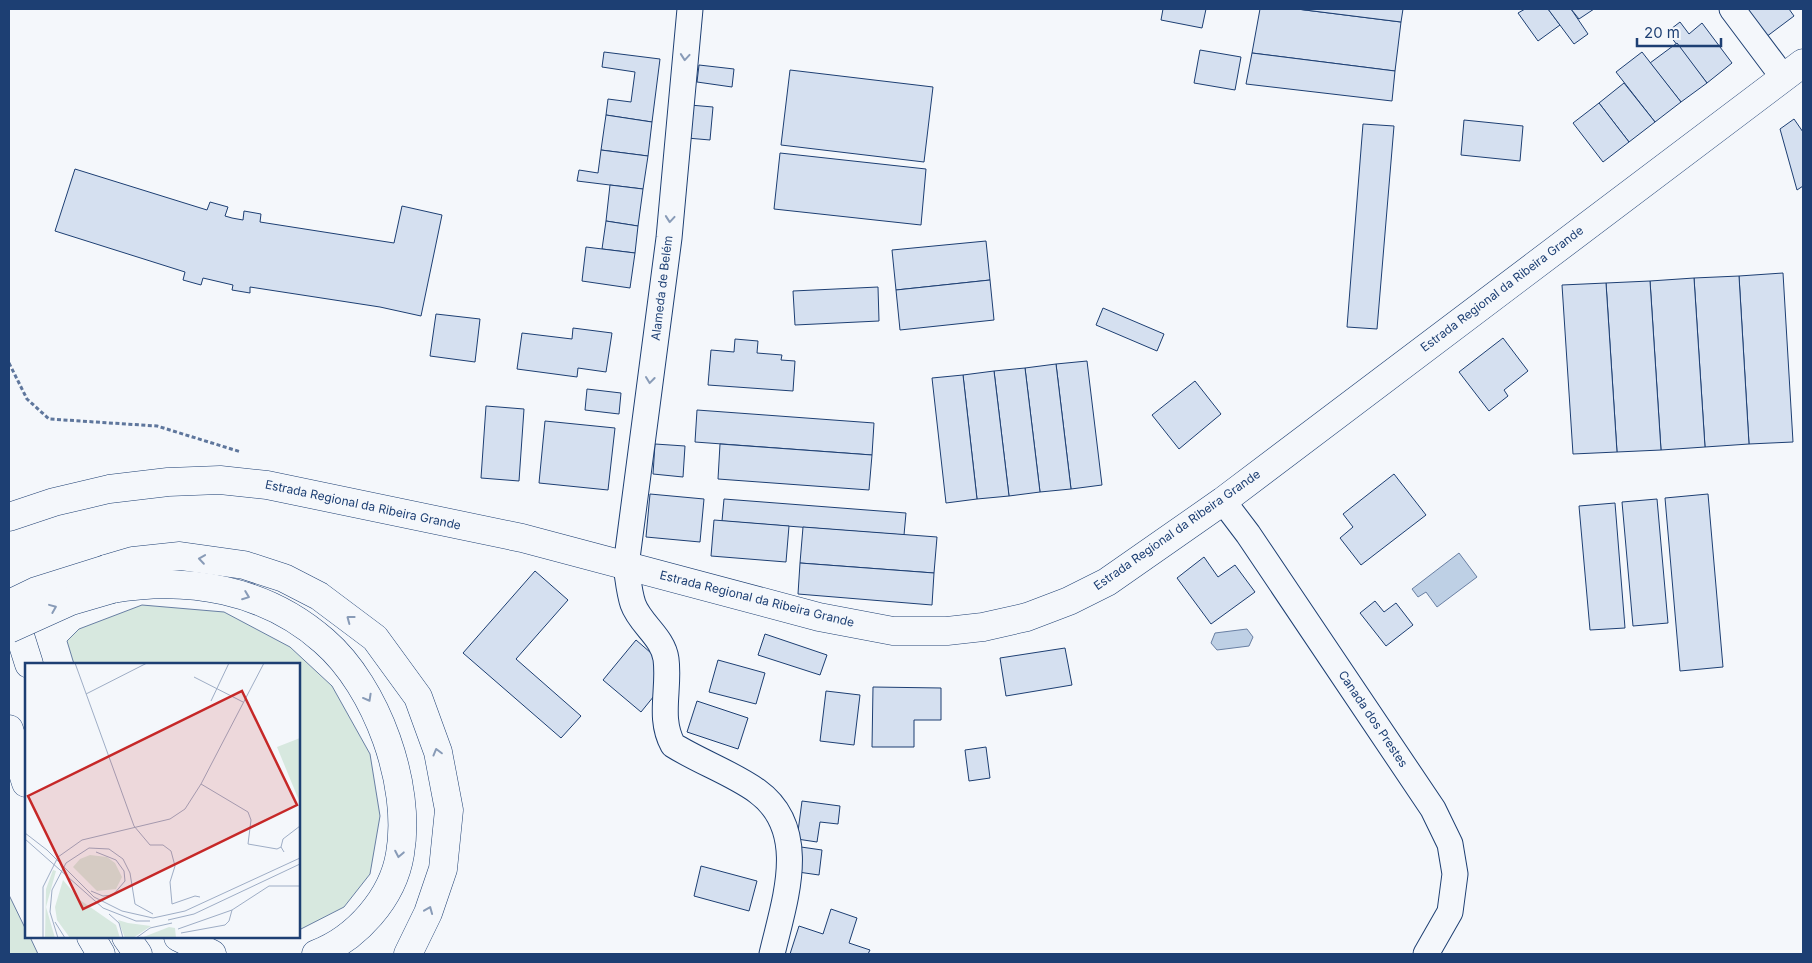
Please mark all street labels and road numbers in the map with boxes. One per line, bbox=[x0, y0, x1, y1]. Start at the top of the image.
street label: Estrada Regional da Ribeira Grande bbox=[1417, 222, 1586, 355]
street label: Alameda de Belém bbox=[648, 234, 675, 341]
street label: Estrada Regional da Ribeira Grande bbox=[1091, 466, 1263, 593]
street label: Estrada Regional da Ribeira Grande bbox=[264, 476, 462, 533]
street label: Estrada Regional da Ribeira Grande bbox=[658, 567, 856, 630]
street label: Canada dos Prestes bbox=[1335, 667, 1411, 770]

